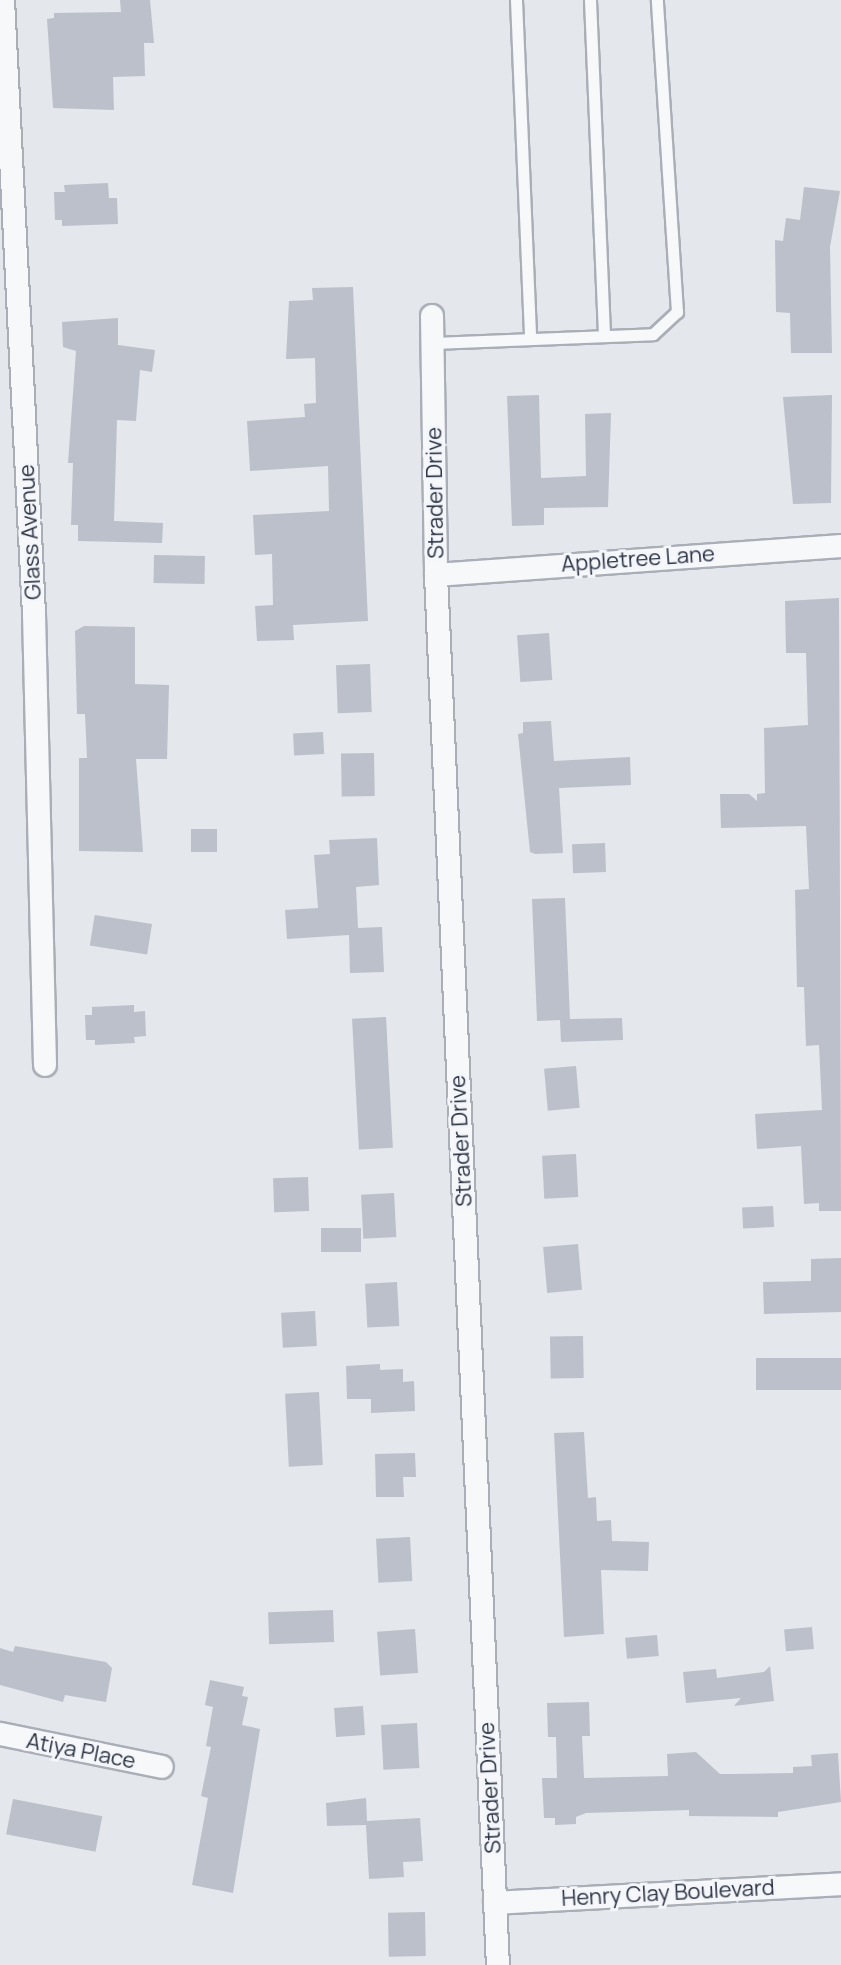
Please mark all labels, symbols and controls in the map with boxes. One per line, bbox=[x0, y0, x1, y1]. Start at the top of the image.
street label: Strader Drive bbox=[421, 427, 449, 559]
street label: Glass Avenue bbox=[13, 464, 47, 600]
street label: Appletree Lane bbox=[560, 540, 716, 578]
street label: Strader Drive bbox=[444, 1075, 478, 1207]
street label: Strader Drive bbox=[473, 1722, 507, 1854]
street label: Atiya Place bbox=[24, 1727, 138, 1775]
street label: Henry Clay Boulevard bbox=[561, 1874, 775, 1912]

